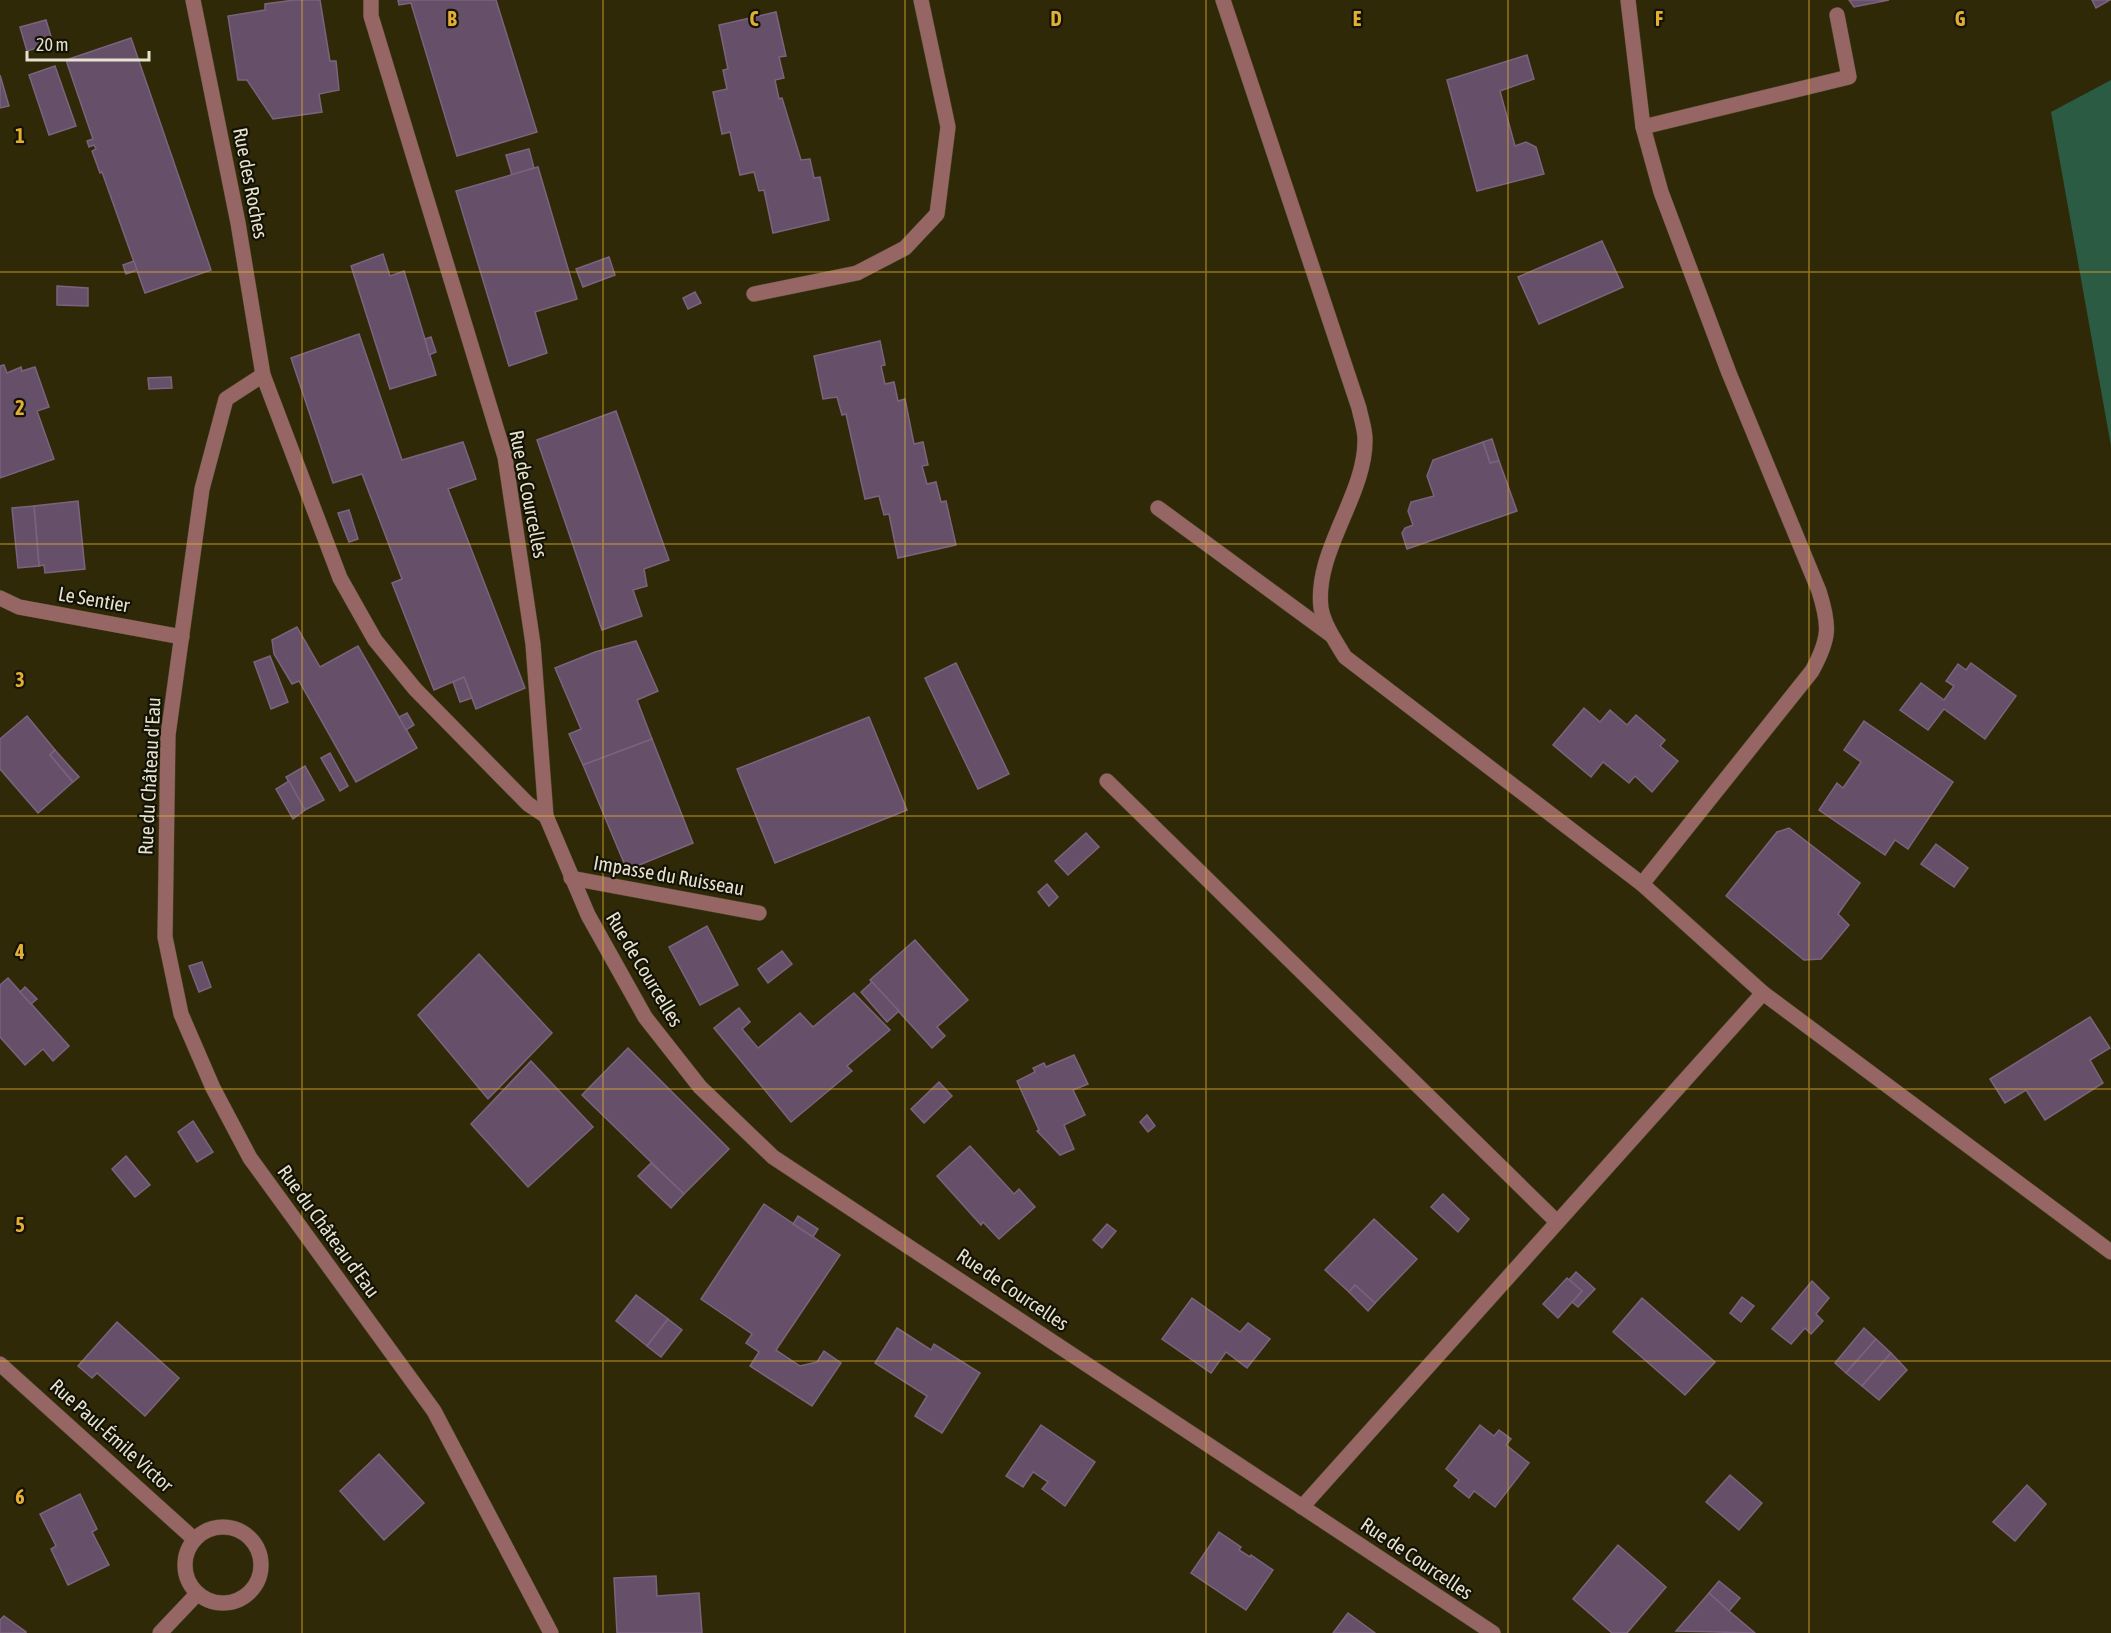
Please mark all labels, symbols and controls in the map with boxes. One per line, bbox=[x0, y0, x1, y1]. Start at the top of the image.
text: B bbox=[447, 7, 457, 30]
text: C bbox=[750, 7, 759, 30]
text: D bbox=[1050, 7, 1062, 30]
text: E bbox=[1353, 7, 1362, 30]
text: F bbox=[1655, 7, 1663, 30]
text: G bbox=[1955, 7, 1966, 30]
scale bar bbox=[27, 24, 148, 62]
text: 20 m bbox=[36, 34, 68, 55]
text: 1 bbox=[15, 124, 25, 147]
street label: Rue des Roches bbox=[229, 126, 273, 240]
text: 2 bbox=[15, 396, 25, 419]
street label: Rue de Courcelles bbox=[505, 428, 553, 560]
street label: Le Sentier bbox=[57, 581, 133, 617]
text: 3 bbox=[15, 668, 25, 691]
street label: Rue du Château d'Eau bbox=[133, 697, 165, 855]
street label: Impasse du Ruisseau bbox=[592, 850, 746, 900]
street label: Rue de Courcelles bbox=[602, 907, 688, 1031]
text: 4 bbox=[14, 940, 25, 963]
street label: Rue du Château d'Eau bbox=[273, 1160, 385, 1302]
text: 5 bbox=[15, 1213, 25, 1236]
street label: Rue de Courcelles bbox=[953, 1243, 1073, 1335]
street label: Rue Paul-Émile Victor bbox=[46, 1374, 179, 1497]
text: 6 bbox=[15, 1485, 25, 1508]
street label: Rue de Courcelles bbox=[1357, 1512, 1477, 1604]

